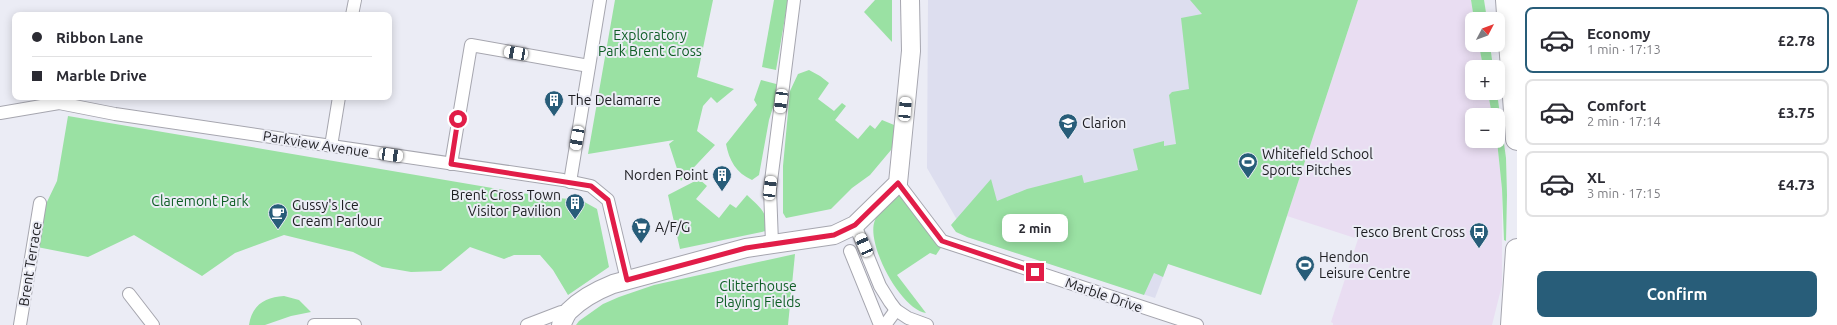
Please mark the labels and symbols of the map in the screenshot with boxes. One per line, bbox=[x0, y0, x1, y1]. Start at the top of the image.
north arrow bbox=[1465, 12, 1505, 52]
park label: Exploratory Park Brent Cross bbox=[598, 27, 702, 59]
car bbox=[503, 45, 529, 61]
car bbox=[774, 88, 788, 114]
building icon: The Delamarre bbox=[543, 89, 565, 117]
place label: The Delamarre bbox=[568, 92, 661, 108]
car bbox=[898, 97, 912, 121]
route start bbox=[449, 110, 467, 128]
school or university icon: Clarion bbox=[1057, 112, 1079, 140]
place label: Clarion bbox=[1082, 115, 1126, 131]
car bbox=[569, 125, 585, 151]
street label: Parkview Avenue bbox=[262, 128, 370, 160]
place label: Whitefield School Sports Pitches bbox=[1262, 146, 1373, 178]
car bbox=[378, 147, 404, 163]
sports icon: Whitefield School Sports Pitches bbox=[1237, 151, 1259, 179]
building icon: Norden Point bbox=[711, 164, 733, 192]
place label: Norden Point bbox=[624, 167, 708, 183]
car bbox=[763, 175, 777, 201]
place label: Brent Cross Town Visitor Pavilion bbox=[451, 187, 561, 219]
building icon: Brent Cross Town Visitor Pavilion bbox=[564, 192, 586, 220]
park label: Claremont Park bbox=[151, 193, 249, 209]
place label: Gussy's Ice Cream Parlour bbox=[292, 197, 383, 229]
cafe icon: Gussy's Ice Cream Parlour bbox=[267, 202, 289, 230]
callout: 2 min bbox=[1002, 214, 1068, 242]
supermarket icon: A/F/G bbox=[630, 216, 652, 244]
place label: A/F/G bbox=[655, 219, 690, 235]
street label: Brent Terrace bbox=[15, 221, 45, 307]
bus stop icon: Tesco Brent Cross bbox=[1468, 221, 1490, 249]
place label: Tesco Brent Cross bbox=[1353, 224, 1465, 240]
car bbox=[854, 232, 874, 258]
place label: Hendon Leisure Centre bbox=[1319, 249, 1410, 281]
sports icon: Hendon Leisure Centre bbox=[1294, 254, 1316, 282]
route end bbox=[1026, 263, 1044, 281]
street label: Marble Drive bbox=[1063, 274, 1145, 316]
park label: Clitterhouse Playing Fields bbox=[715, 278, 801, 310]

